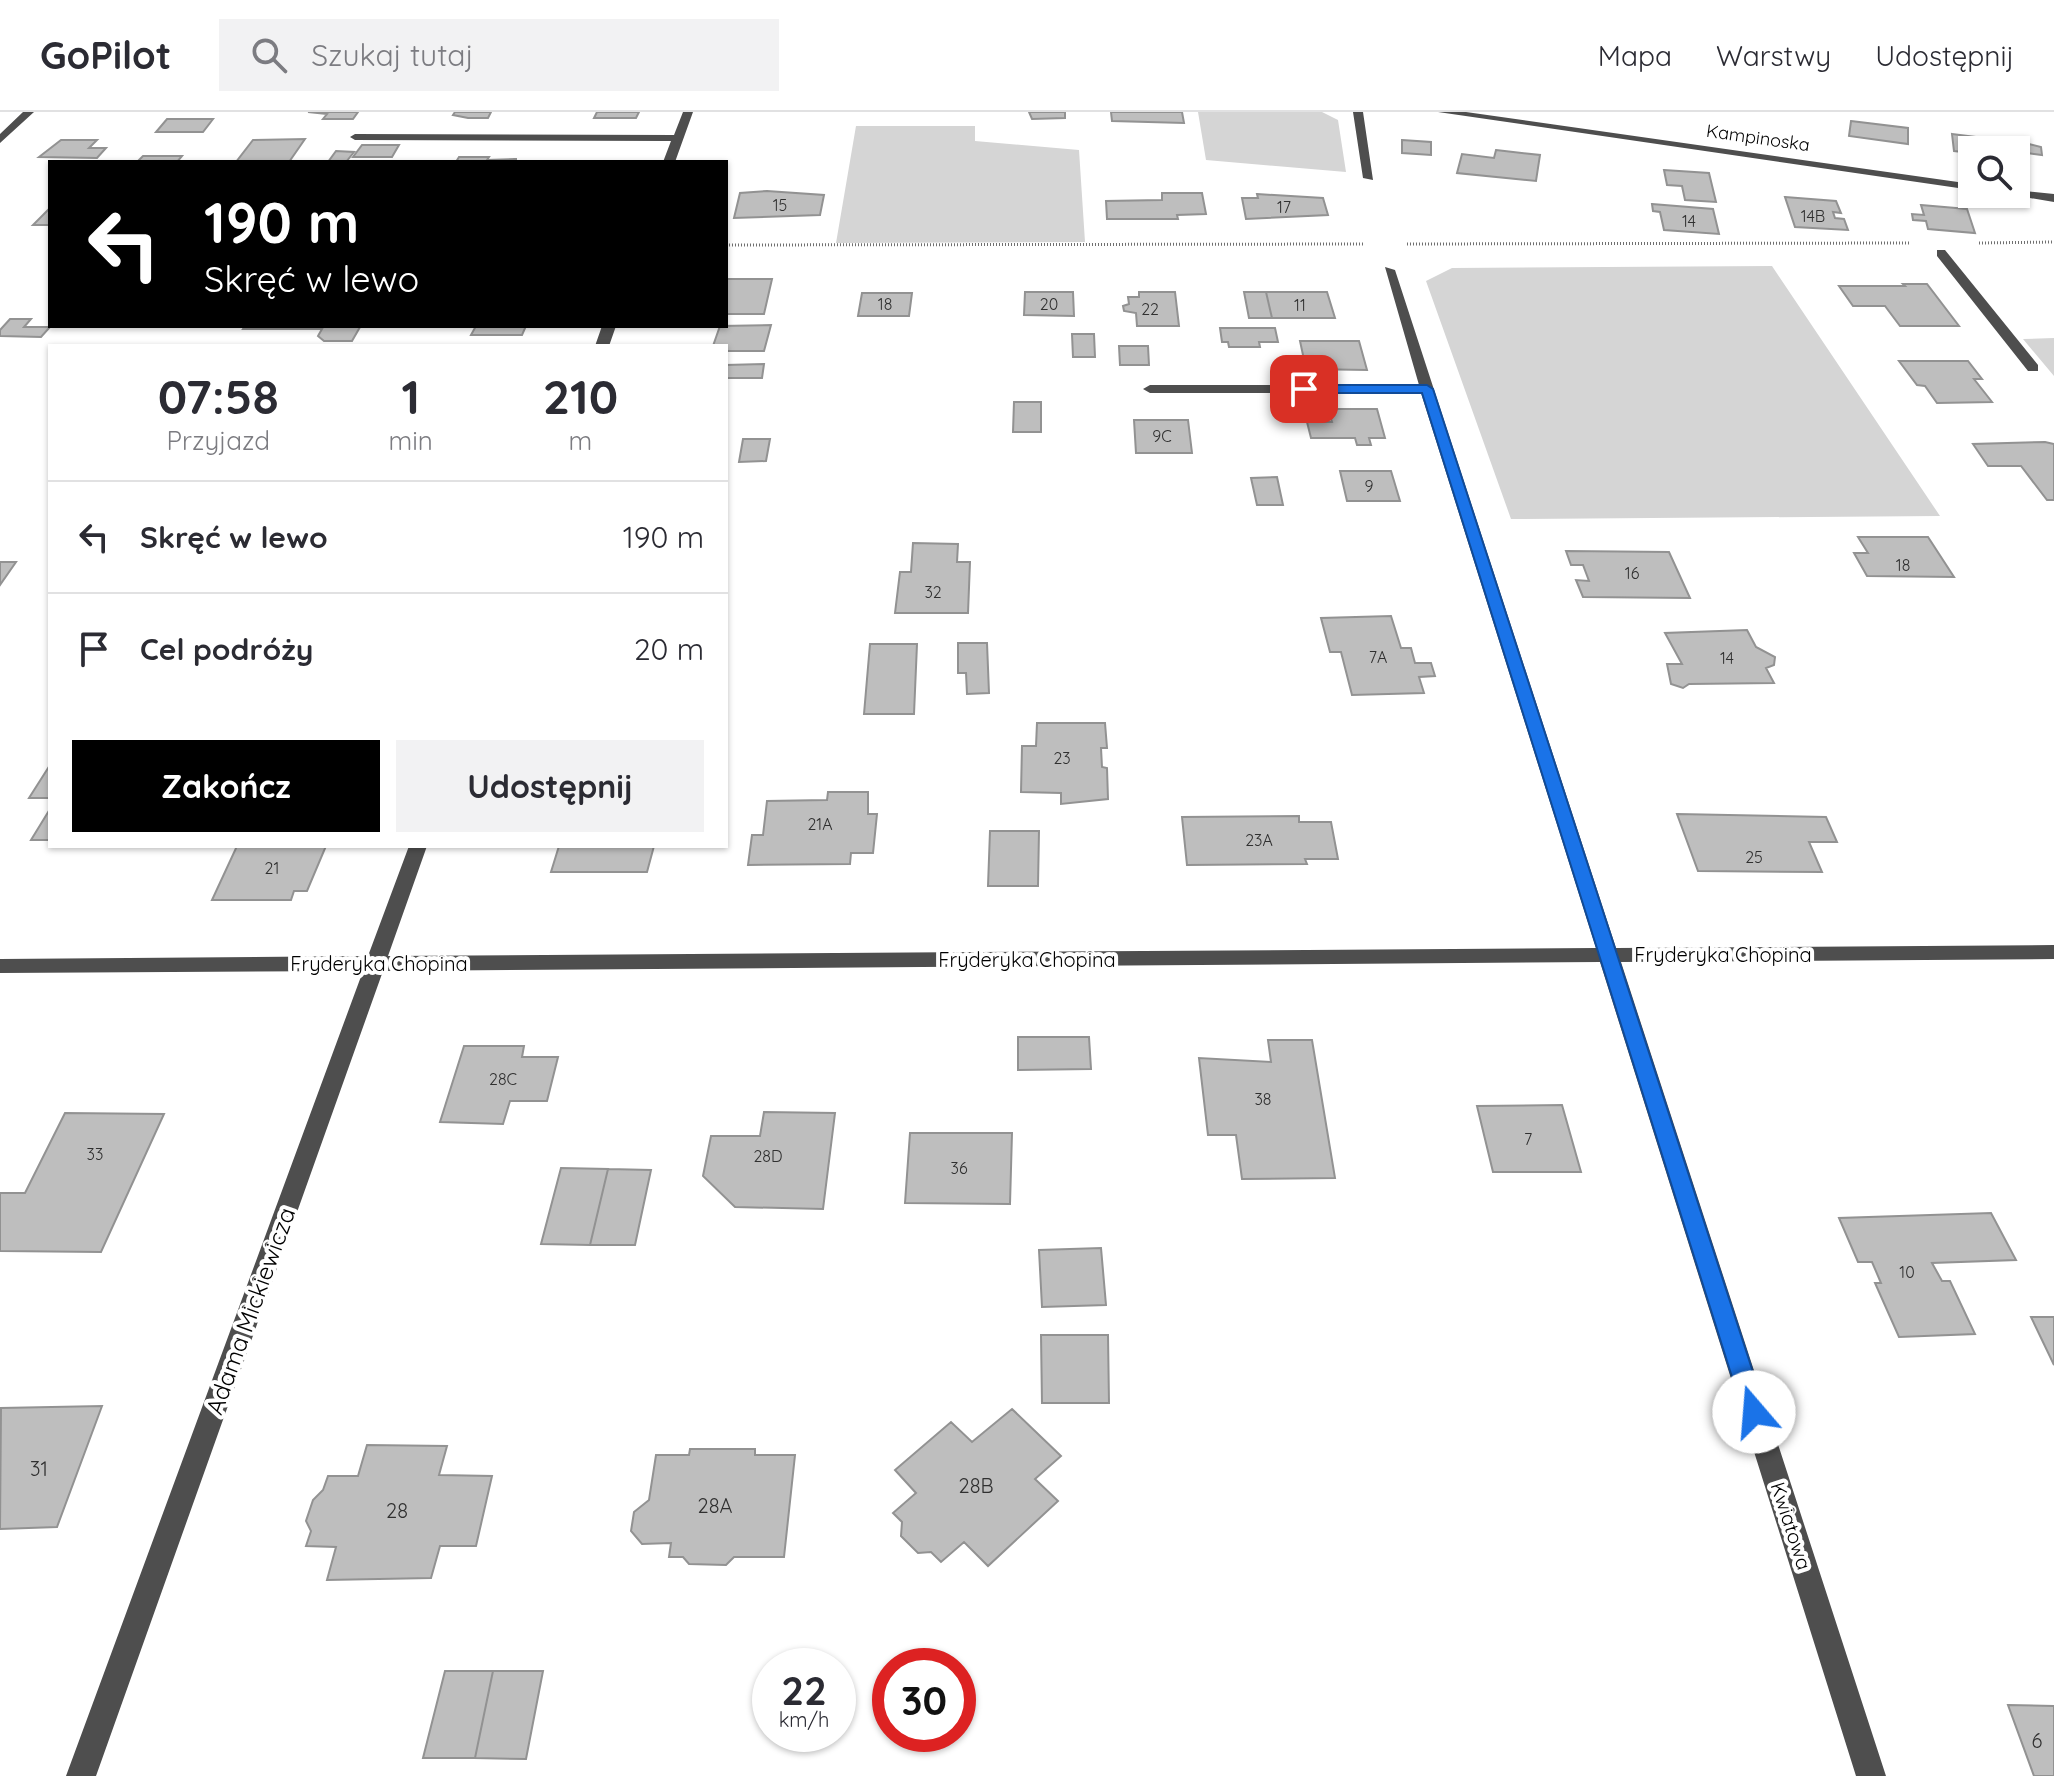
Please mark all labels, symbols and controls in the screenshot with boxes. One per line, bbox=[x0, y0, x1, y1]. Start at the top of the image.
search box bbox=[219, 19, 779, 91]
text: GoPilot bbox=[40, 31, 171, 79]
icon: search bbox=[247, 33, 291, 77]
text: Szukaj tutaj bbox=[311, 36, 474, 74]
text: Mapa bbox=[1598, 38, 1672, 73]
text: Warstwy bbox=[1716, 38, 1831, 73]
text: Udostępnij bbox=[1875, 38, 2014, 73]
street label: Kampinoska bbox=[1705, 119, 1811, 156]
map controls bbox=[1958, 136, 2030, 208]
button: search bbox=[1958, 136, 2030, 208]
text: 190 m bbox=[204, 187, 359, 257]
icon: left bbox=[72, 192, 176, 296]
house number: 15 bbox=[773, 195, 787, 215]
house number: 17 bbox=[1277, 197, 1291, 217]
house number: 14B bbox=[1801, 206, 1825, 226]
house number: 14 bbox=[1682, 211, 1696, 231]
text: Skręć w lewo bbox=[204, 256, 419, 301]
house number: 18 bbox=[878, 294, 892, 314]
house number: 20 bbox=[1040, 294, 1058, 314]
house number: 11 bbox=[1294, 295, 1306, 315]
house number: 22 bbox=[1141, 299, 1159, 319]
pin bbox=[1270, 355, 1338, 423]
text: 07:58 bbox=[158, 366, 279, 426]
text: 1 bbox=[401, 366, 420, 426]
text: 210 bbox=[543, 366, 618, 426]
icon: arrive bbox=[1282, 367, 1326, 411]
text: Przyjazd bbox=[167, 424, 270, 457]
text: min bbox=[389, 424, 433, 457]
text: m bbox=[569, 424, 592, 457]
house number: 9C bbox=[1152, 426, 1172, 446]
house number: 9 bbox=[1365, 476, 1374, 496]
icon: left bbox=[72, 515, 116, 559]
text: Skręć w lewo bbox=[140, 518, 328, 556]
text: 190 m bbox=[623, 518, 704, 556]
house number: 18 bbox=[1896, 555, 1910, 575]
house number: 16 bbox=[1625, 563, 1640, 583]
house number: 32 bbox=[924, 582, 942, 602]
icon: arrive bbox=[72, 627, 116, 671]
text: Cel podróży bbox=[140, 630, 313, 668]
text: 20 m bbox=[634, 630, 704, 668]
house number: 7A bbox=[1369, 647, 1387, 667]
house number: 14 bbox=[1720, 648, 1734, 668]
button: Zakończ bbox=[72, 740, 380, 832]
button: Udostępnij bbox=[396, 740, 704, 832]
house number: 23 bbox=[1053, 748, 1071, 768]
house number: 21A bbox=[807, 814, 833, 834]
house number: 23A bbox=[1245, 830, 1273, 850]
house number: 25 bbox=[1745, 847, 1763, 867]
house number: 21 bbox=[265, 858, 279, 878]
street label: Fryderyka Chopina bbox=[1634, 942, 1812, 967]
street label: Fryderyka Chopina bbox=[938, 947, 1116, 972]
street label: Fryderyka Chopina bbox=[290, 951, 468, 976]
house number: 28C bbox=[489, 1069, 517, 1089]
house number: 38 bbox=[1254, 1089, 1272, 1109]
house number: 7 bbox=[1524, 1129, 1532, 1149]
house number: 33 bbox=[87, 1144, 103, 1164]
house number: 28D bbox=[753, 1146, 783, 1166]
house number: 36 bbox=[951, 1158, 968, 1178]
street label: Adama Mickiewicza bbox=[199, 1203, 301, 1418]
house number: 10 bbox=[1899, 1262, 1915, 1282]
position arrow bbox=[1712, 1370, 1796, 1454]
house number: 31 bbox=[30, 1456, 48, 1481]
house number: 28B bbox=[959, 1473, 993, 1498]
street label: Kwiatowa bbox=[1766, 1479, 1817, 1573]
house number: 28A bbox=[698, 1493, 732, 1518]
house number: 28 bbox=[386, 1498, 408, 1523]
speed limit sign: 30 bbox=[872, 1648, 976, 1752]
text: 22 bbox=[781, 1665, 827, 1715]
text: km/h bbox=[779, 1707, 829, 1732]
house number: 6 bbox=[2032, 1728, 2043, 1753]

